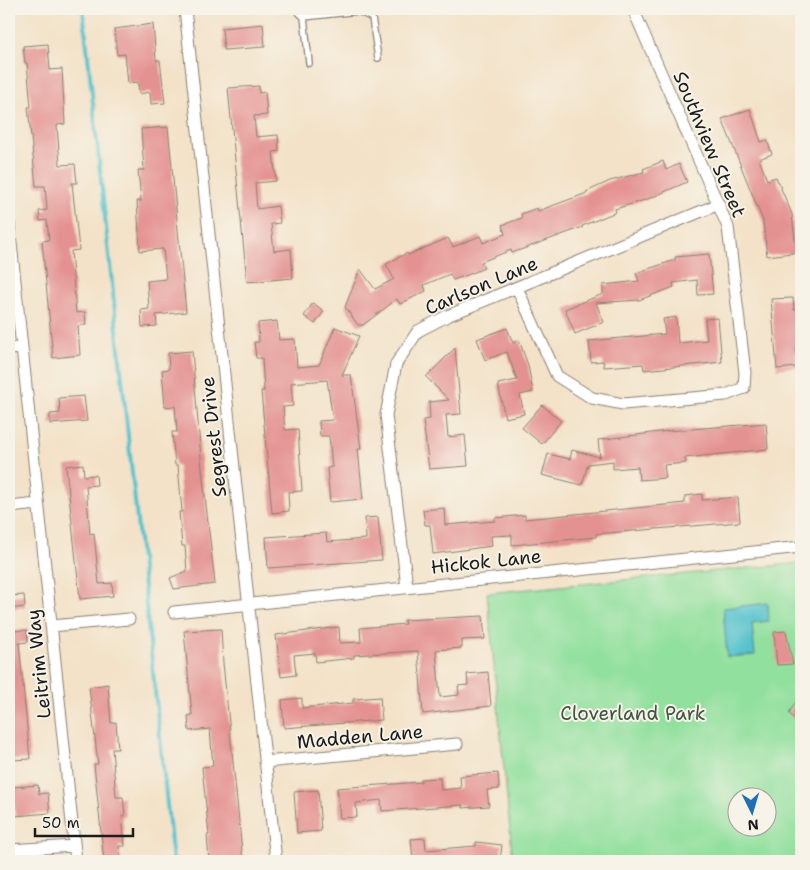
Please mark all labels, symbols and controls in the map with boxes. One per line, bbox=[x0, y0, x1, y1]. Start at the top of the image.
street label: Southview Street bbox=[667, 67, 752, 221]
street label: Carlson Lane bbox=[421, 250, 541, 320]
street label: Segrest Drive bbox=[195, 375, 232, 498]
street label: Hickok Lane bbox=[430, 543, 543, 580]
street label: Leitrim Way bbox=[20, 608, 57, 720]
park label: Cloverland Park bbox=[560, 701, 706, 726]
street label: Madden Lane bbox=[296, 719, 424, 754]
north arrow bbox=[728, 788, 778, 838]
scale bar bbox=[35, 805, 132, 837]
text: 50 m bbox=[42, 813, 80, 833]
text: N bbox=[747, 816, 759, 834]

